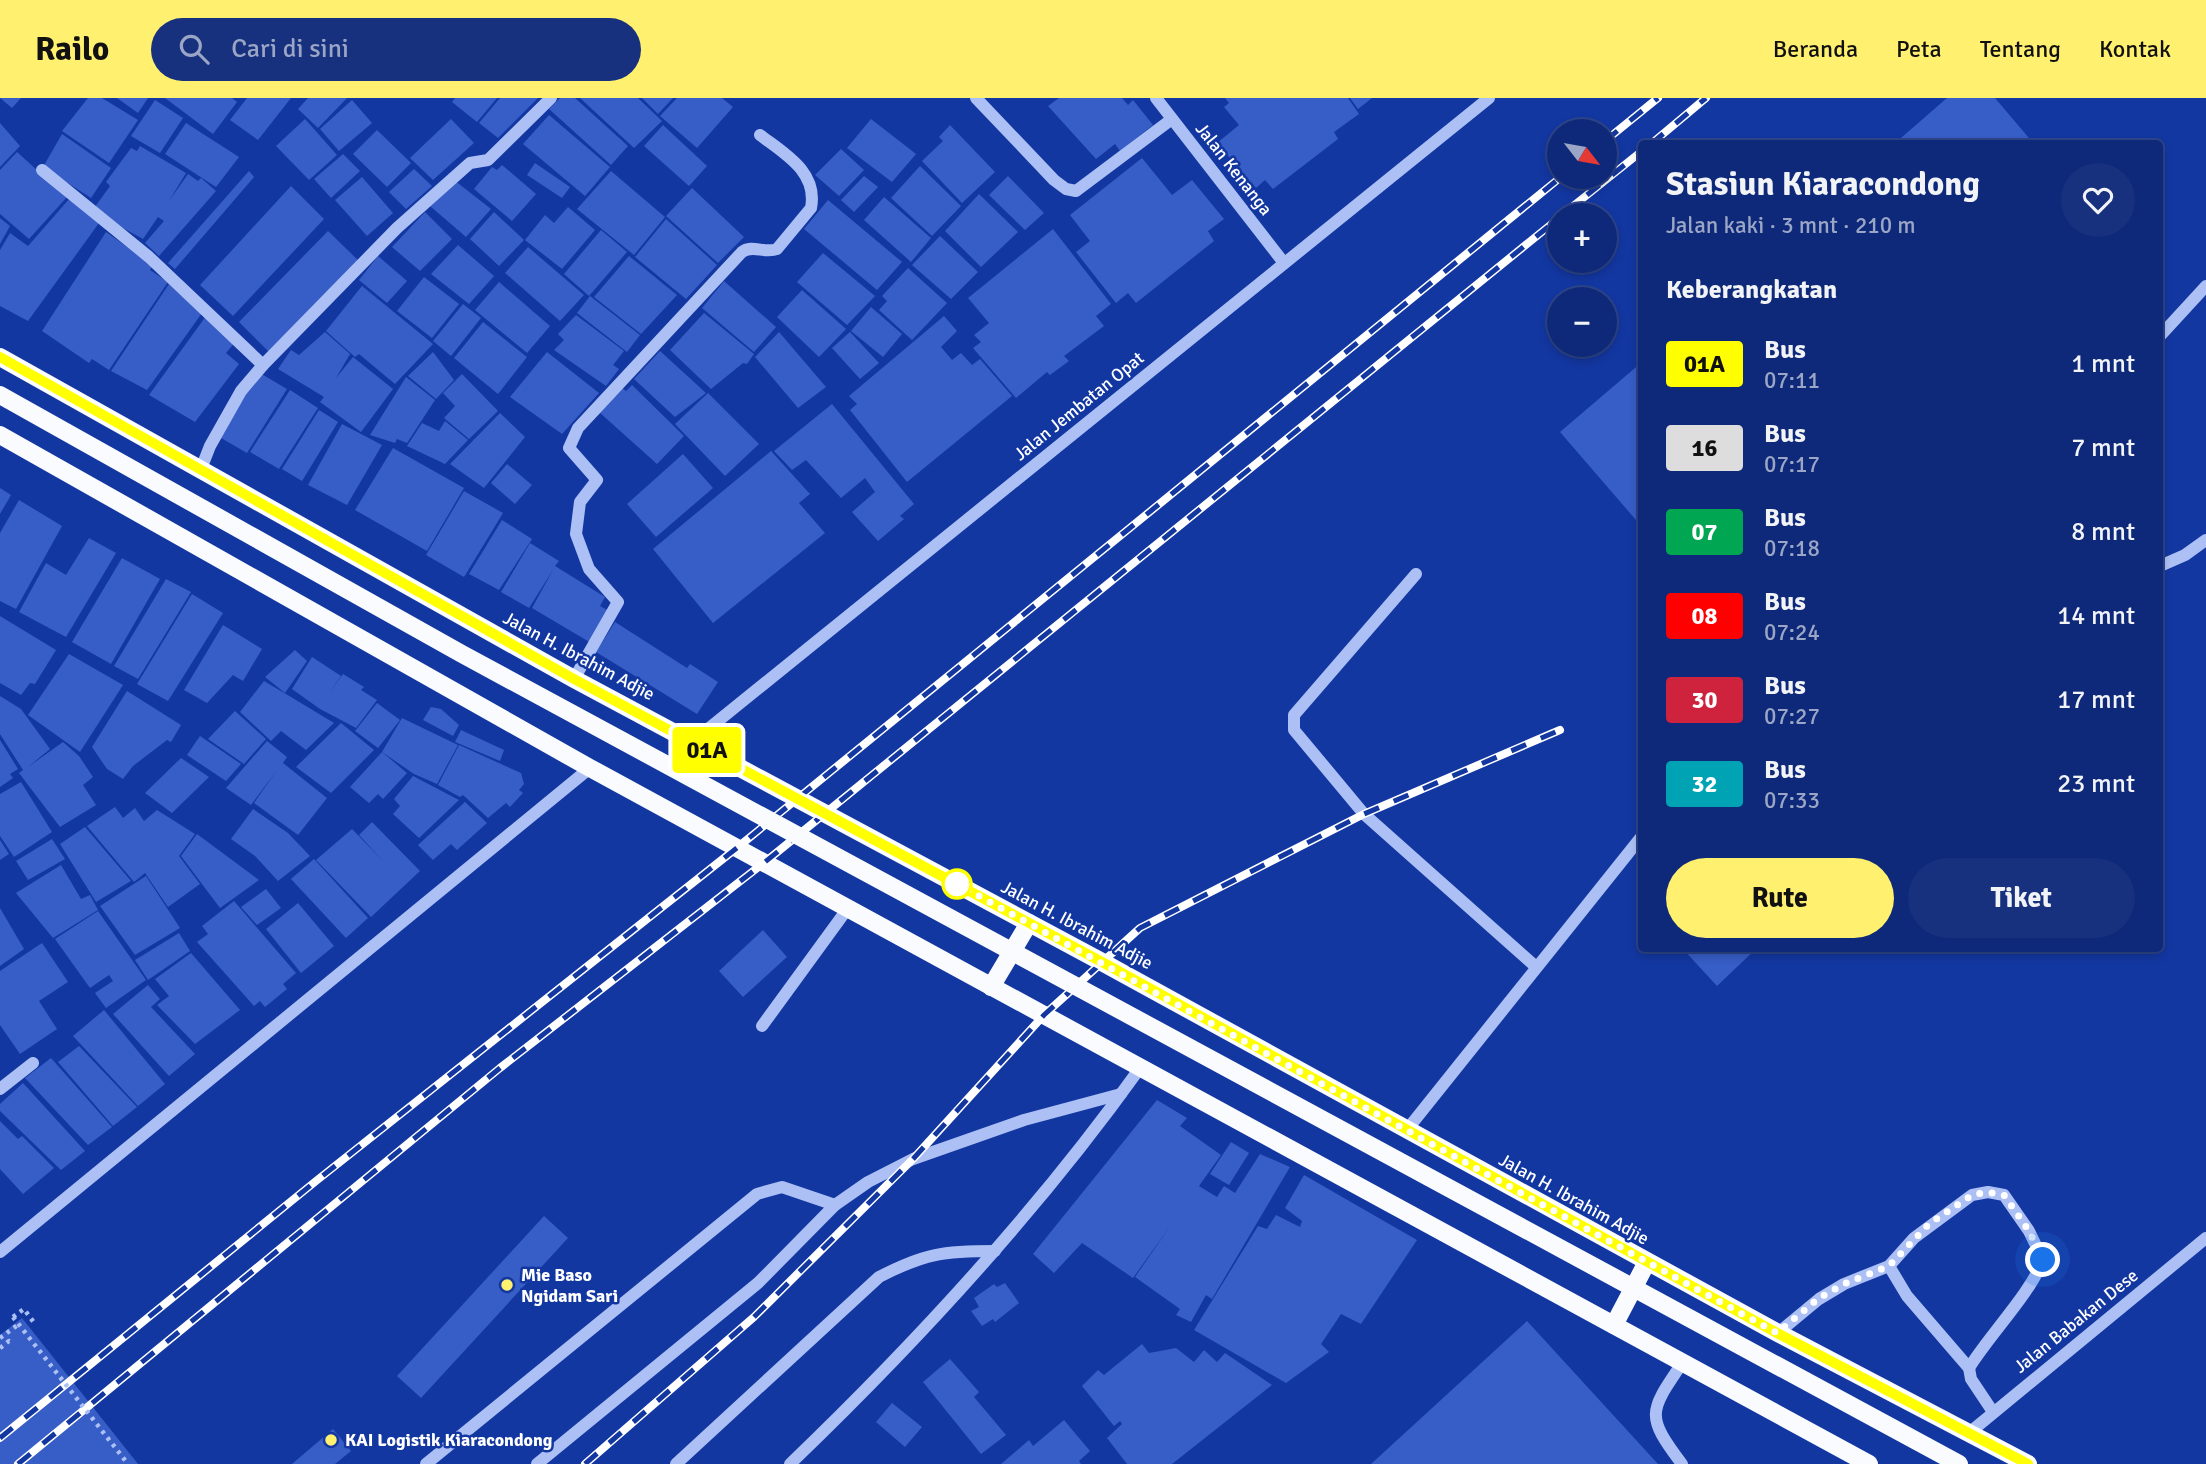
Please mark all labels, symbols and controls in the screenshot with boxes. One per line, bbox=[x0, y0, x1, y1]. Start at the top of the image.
search box bbox=[151, 18, 641, 81]
text: Railo bbox=[35, 29, 109, 70]
icon: search bbox=[175, 30, 213, 68]
text: Cari di sini bbox=[231, 33, 349, 65]
text: Beranda bbox=[1773, 34, 1858, 64]
text: Peta bbox=[1896, 34, 1942, 64]
text: Tentang bbox=[1980, 34, 2061, 64]
text: Kontak bbox=[2099, 34, 2171, 64]
street label: Jalan Kenanga bbox=[1191, 118, 1277, 220]
north arrow bbox=[1547, 119, 1617, 189]
map controls bbox=[1547, 119, 1617, 357]
button: heart bbox=[2061, 163, 2135, 237]
text: Stasiun Kiaracondong bbox=[1666, 164, 1980, 205]
button: + bbox=[1547, 203, 1617, 273]
text: Jalan kaki · 3 mnt · 210 m bbox=[1666, 211, 1916, 240]
text: Keberangkatan bbox=[1666, 274, 1837, 306]
button: − bbox=[1547, 287, 1617, 357]
text: Bus bbox=[1764, 334, 1806, 366]
street label: Jalan Jembatan Opat bbox=[1010, 347, 1148, 465]
text: 1 mnt bbox=[2071, 348, 2135, 380]
text: 01A bbox=[1684, 349, 1725, 379]
text: 07:11 bbox=[1764, 366, 1820, 395]
text: Bus bbox=[1764, 418, 1806, 450]
text: 7 mnt bbox=[2071, 432, 2135, 464]
text: 16 bbox=[1692, 433, 1717, 463]
text: 07:17 bbox=[1764, 450, 1820, 479]
text: Bus bbox=[1764, 502, 1806, 534]
text: 8 mnt bbox=[2071, 516, 2135, 548]
text: 07 bbox=[1692, 517, 1717, 547]
text: 07:18 bbox=[1764, 534, 1820, 563]
text: Bus bbox=[1764, 586, 1806, 618]
text: 14 mnt bbox=[2057, 600, 2135, 632]
text: 08 bbox=[1692, 601, 1717, 631]
street label: Jalan H. Ibrahim Adjie bbox=[499, 607, 659, 705]
text: 07:24 bbox=[1764, 618, 1820, 647]
text: Bus bbox=[1764, 670, 1806, 702]
text: 17 mnt bbox=[2057, 684, 2135, 716]
text: 30 bbox=[1692, 685, 1717, 715]
text: 07:27 bbox=[1764, 702, 1820, 731]
line badge: 01A bbox=[667, 727, 747, 773]
text: 01A bbox=[686, 735, 728, 765]
text: Bus bbox=[1764, 754, 1806, 786]
text: 23 mnt bbox=[2057, 768, 2135, 800]
text: 32 bbox=[1692, 769, 1717, 799]
text: 07:33 bbox=[1764, 786, 1820, 815]
button: Rute bbox=[1666, 858, 1894, 938]
button: Tiket bbox=[1908, 858, 2135, 938]
unlabelled marker bbox=[942, 869, 972, 899]
street label: Jalan H. Ibrahim Adjie bbox=[997, 876, 1157, 974]
street label: Jalan H. Ibrahim Adjie bbox=[1495, 1149, 1653, 1249]
your location bbox=[2025, 1242, 2060, 1277]
place label: Mie Baso Ngidam Sari bbox=[521, 1264, 618, 1307]
street label: Jalan Babakan Dese bbox=[2010, 1264, 2142, 1378]
marker: Mie Baso Ngidam Sari bbox=[499, 1277, 515, 1293]
place label: KAI Logistik Kiaracondong bbox=[345, 1429, 553, 1451]
marker: KAI Logistik Kiaracondong bbox=[323, 1432, 339, 1448]

